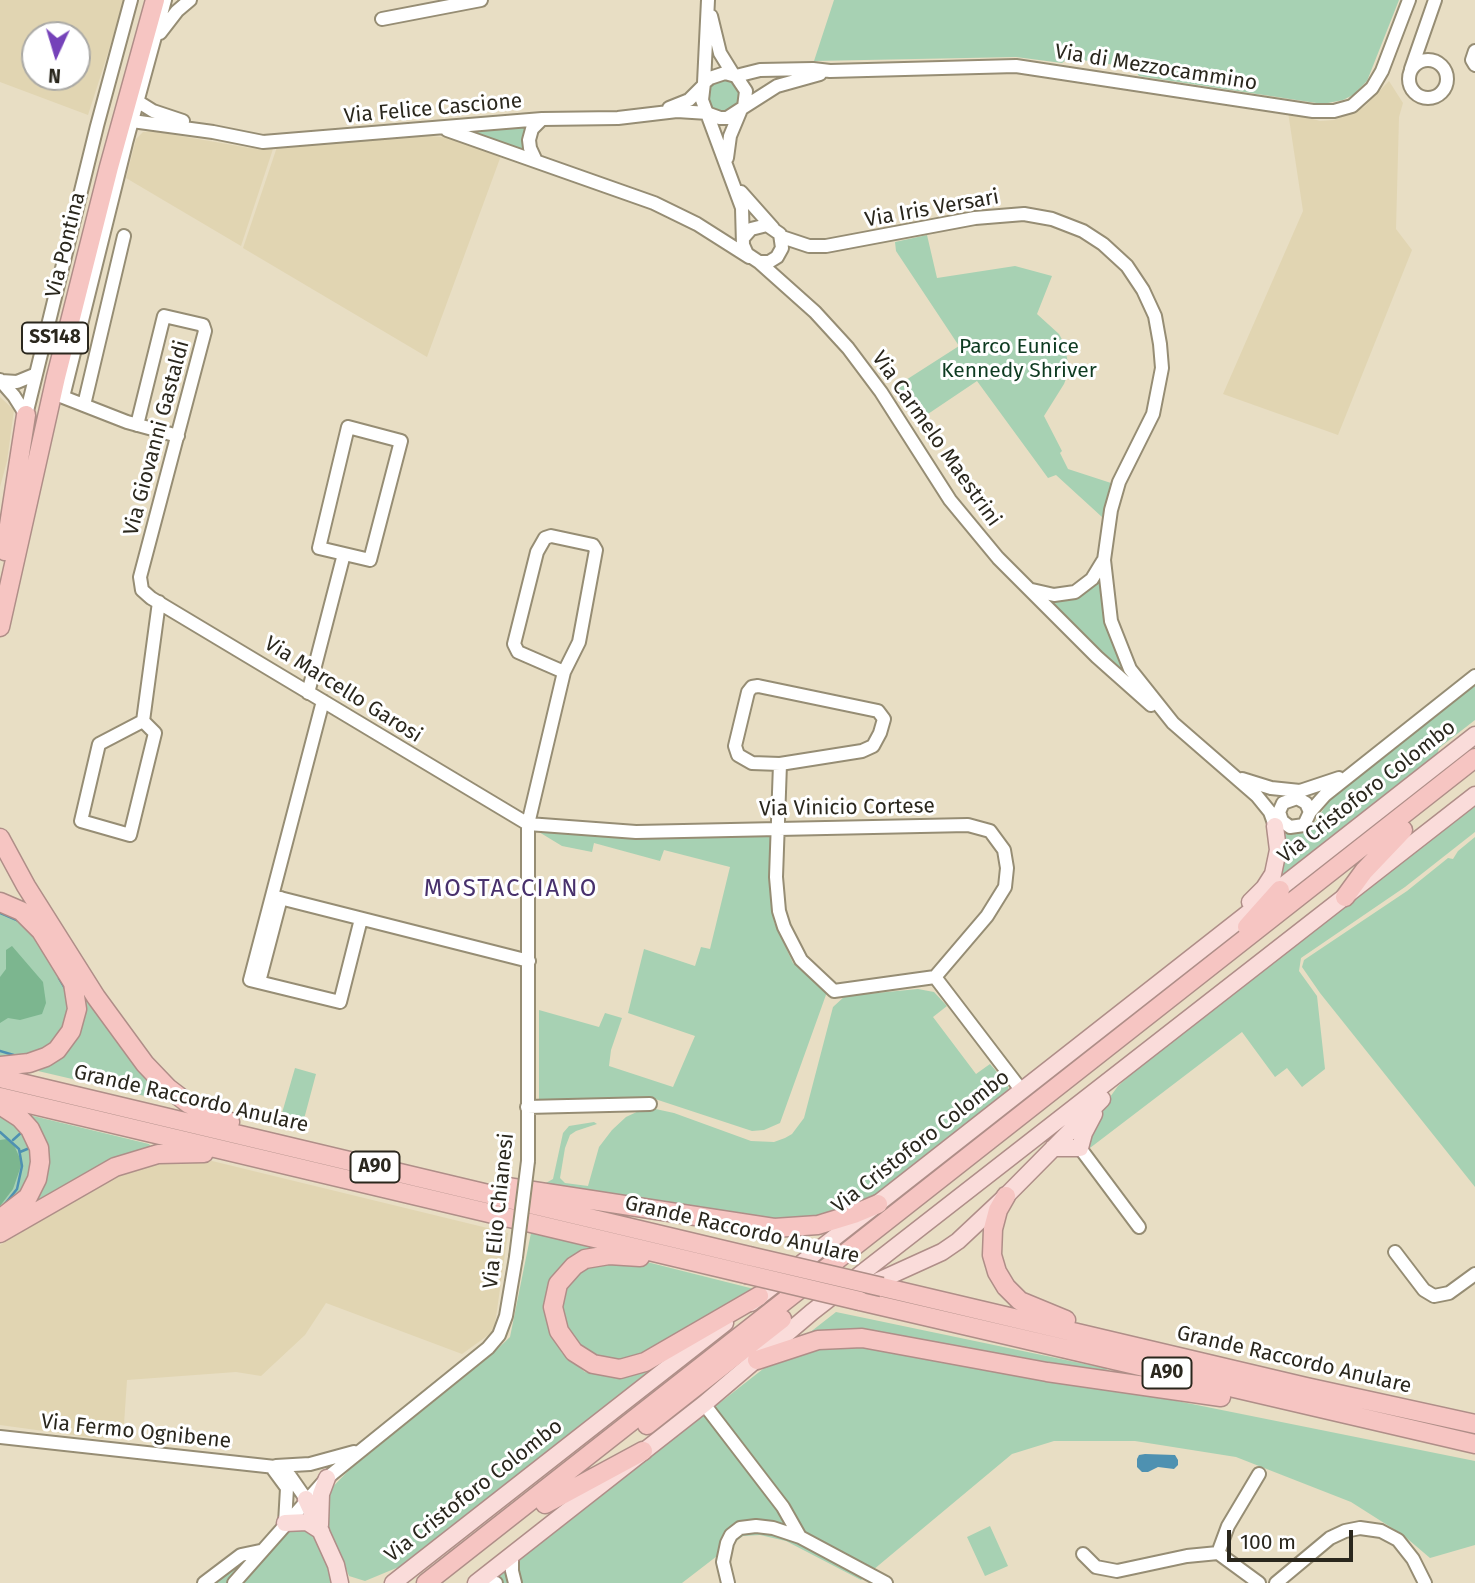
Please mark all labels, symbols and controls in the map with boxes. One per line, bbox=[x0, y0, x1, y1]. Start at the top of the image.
north arrow bbox=[21, 21, 91, 91]
street label: Via di Mezzocammino bbox=[1053, 40, 1259, 96]
text: N bbox=[48, 64, 62, 87]
street label: Via Felice Cascione bbox=[343, 89, 523, 129]
street label: Via Iris Versari bbox=[863, 185, 1001, 233]
street label: Via Pontina bbox=[41, 190, 91, 300]
road number: SS148 bbox=[22, 322, 88, 354]
park label: Parco Eunice Kennedy Shriver bbox=[941, 334, 1097, 384]
street label: Via Giovanni Gastaldi bbox=[119, 338, 195, 538]
street label: Via Carmelo Maestrini bbox=[866, 347, 1006, 531]
street label: Via Marcello Garosi bbox=[260, 631, 426, 749]
street label: Via Cristoforo Colombo bbox=[1273, 715, 1461, 869]
street label: Via Vinicio Cortese bbox=[759, 794, 935, 822]
district label: MOSTACCIANO bbox=[425, 875, 597, 903]
street label: Grande Raccordo Anulare bbox=[71, 1060, 311, 1138]
street label: Via Cristoforo Colombo bbox=[827, 1065, 1015, 1219]
street label: Via Elio Chianesi bbox=[478, 1132, 520, 1290]
road number: A90 bbox=[350, 1152, 400, 1182]
street label: Grande Raccordo Anulare bbox=[622, 1191, 862, 1269]
street label: Grande Raccordo Anulare bbox=[1174, 1321, 1414, 1399]
road number: A90 bbox=[1142, 1358, 1192, 1388]
street label: Via Fermo Ognibene bbox=[40, 1409, 232, 1455]
street label: Via Cristoforo Colombo bbox=[380, 1414, 568, 1568]
scale bar bbox=[1230, 1516, 1356, 1560]
text: 100 m bbox=[1240, 1529, 1296, 1555]

